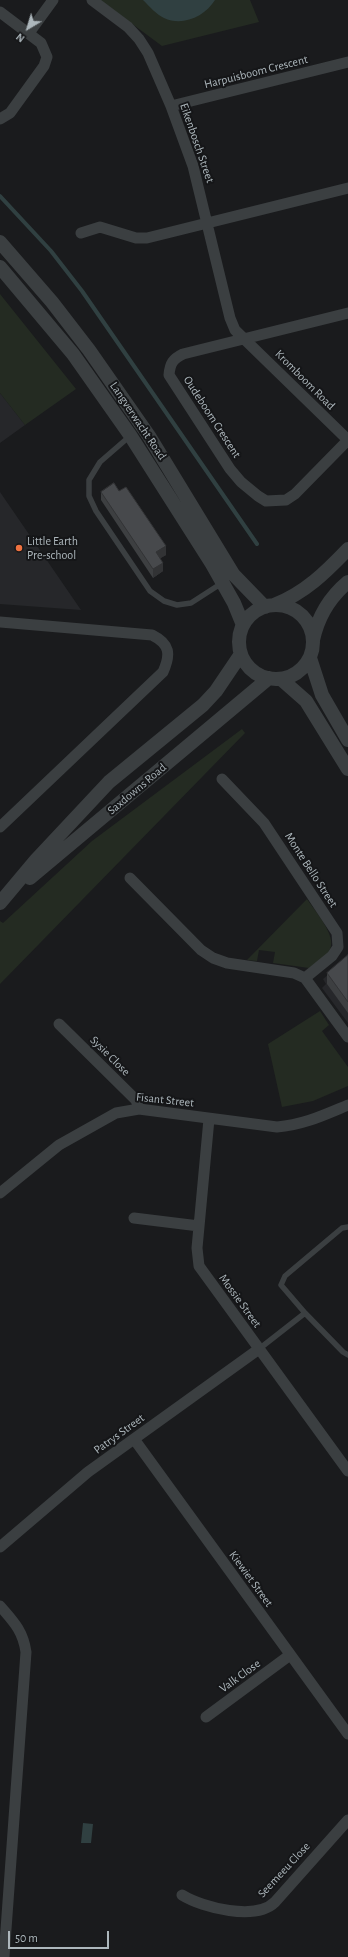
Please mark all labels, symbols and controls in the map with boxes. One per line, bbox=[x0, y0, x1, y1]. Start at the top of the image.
north arrow bbox=[8, 8, 48, 48]
text: N bbox=[14, 31, 27, 45]
street label: Harpuisboom Crescent bbox=[203, 52, 309, 92]
street label: Eikenbosch Street bbox=[177, 101, 217, 185]
street label: Kromboom Road bbox=[272, 347, 338, 413]
street label: Oudeboom Crescent bbox=[180, 373, 244, 461]
street label: Langverwacht Road bbox=[107, 379, 169, 463]
place label: Little Earth Pre-school bbox=[27, 534, 78, 562]
marker: Little Earth Pre-school bbox=[14, 543, 24, 553]
street label: Saxdowns Road bbox=[105, 760, 169, 818]
street label: Monte Bello Street bbox=[281, 830, 341, 910]
street label: Sysie Close bbox=[87, 1033, 133, 1079]
street label: Fisant Street bbox=[135, 1090, 195, 1110]
street label: Mossie Street bbox=[216, 1271, 264, 1331]
street label: Patrys Street bbox=[91, 1411, 147, 1457]
street label: Kiewiet Street bbox=[226, 1548, 276, 1610]
street label: Valk Close bbox=[217, 1656, 263, 1696]
street label: Seemeeu Close bbox=[255, 1839, 313, 1901]
scale bar bbox=[10, 1923, 111, 1949]
text: 50 m bbox=[15, 1932, 38, 1944]

